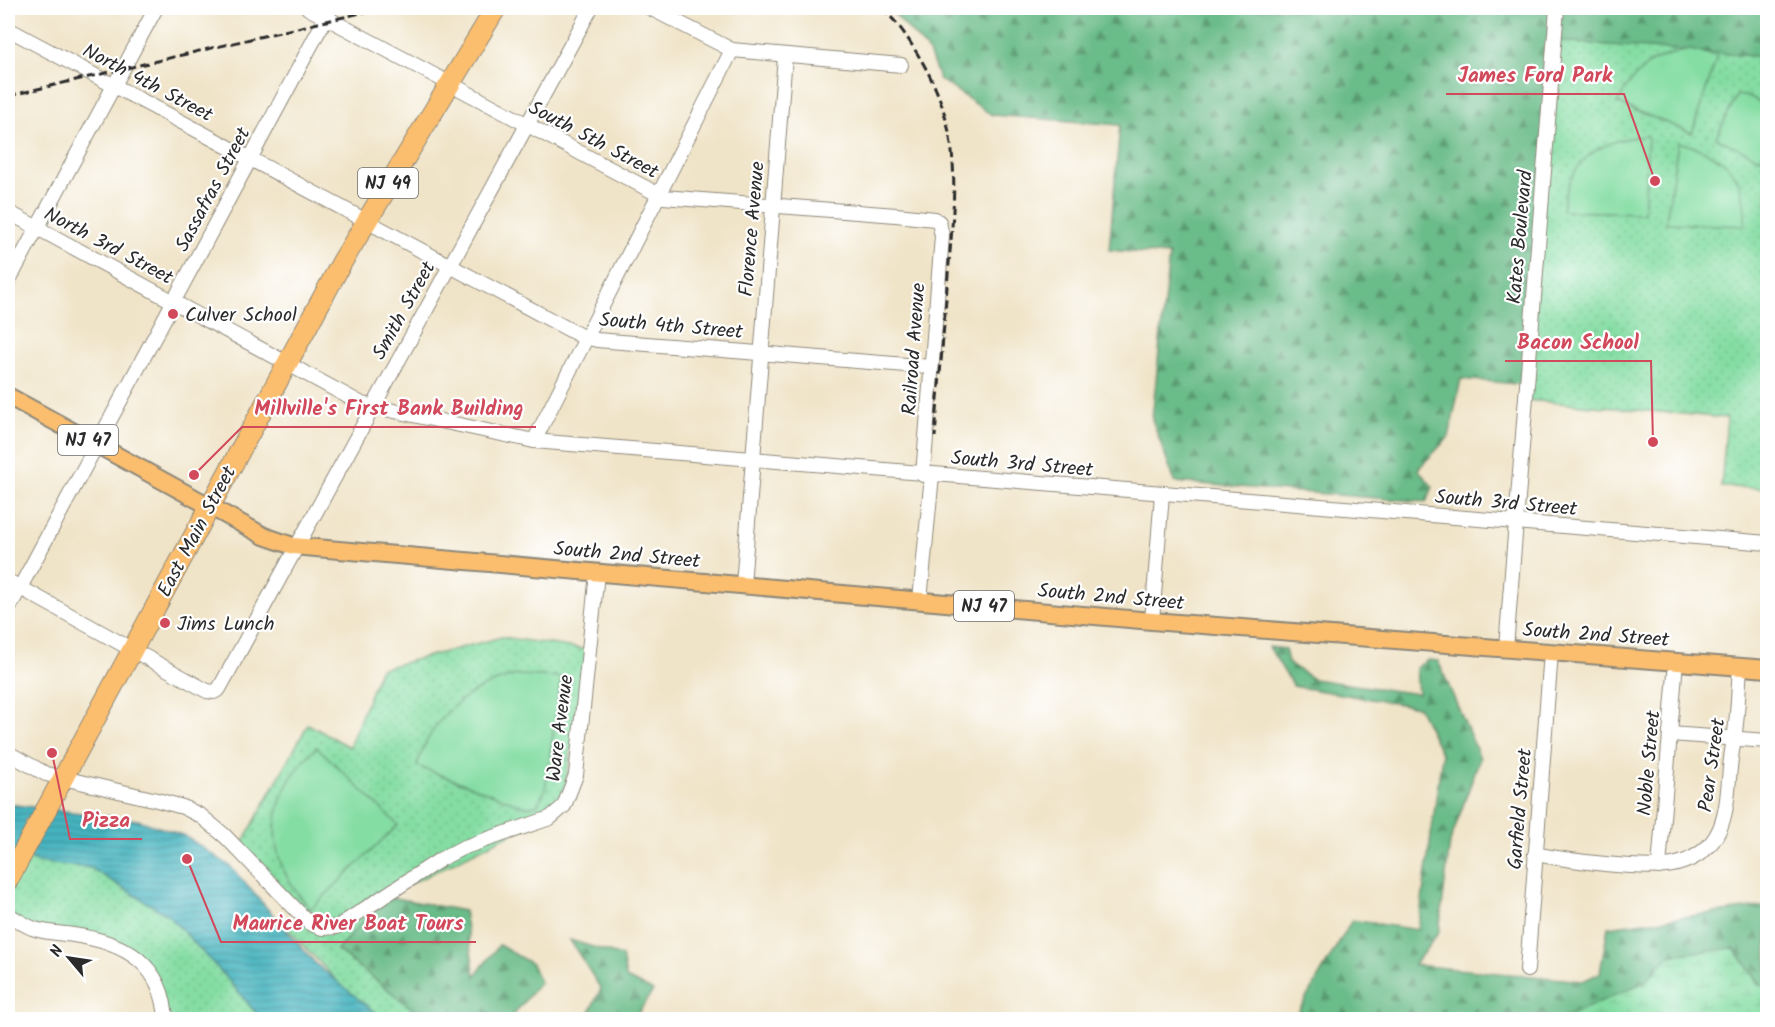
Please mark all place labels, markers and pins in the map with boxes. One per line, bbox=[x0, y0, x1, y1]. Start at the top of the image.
callout: James Ford Park bbox=[1446, 55, 1624, 94]
place label: Culver School bbox=[185, 300, 297, 332]
marker: Culver School bbox=[166, 307, 180, 321]
callout: Bacon School bbox=[1505, 322, 1651, 361]
callout: Millville's First Bank Building bbox=[242, 388, 536, 427]
place label: Jims Lunch bbox=[177, 609, 274, 641]
marker: Jims Lunch bbox=[158, 616, 172, 630]
callout: Pizza bbox=[70, 800, 142, 839]
callout: Maurice River Boat Tours bbox=[221, 903, 476, 942]

